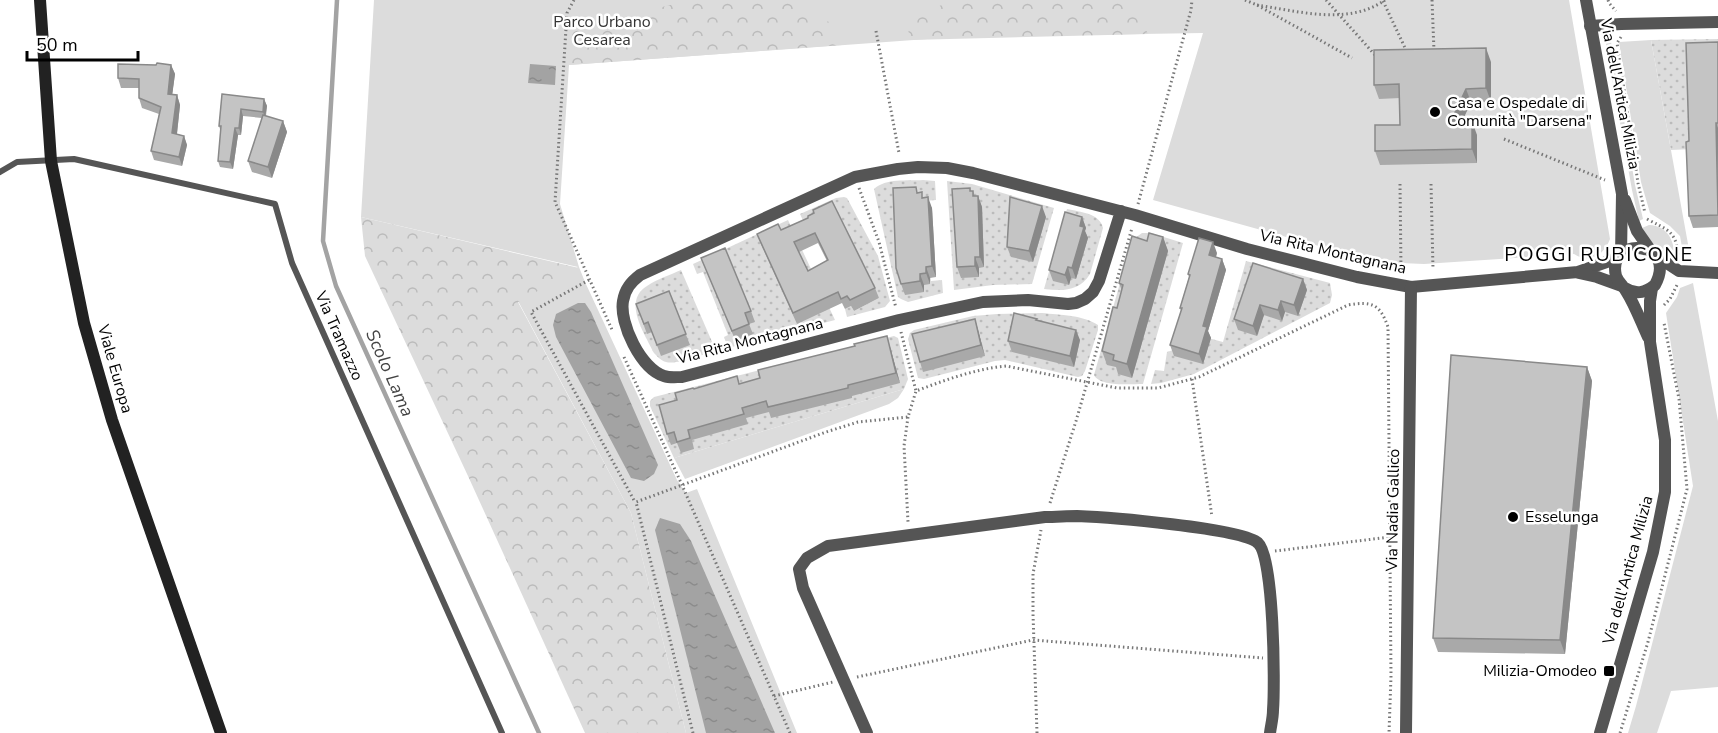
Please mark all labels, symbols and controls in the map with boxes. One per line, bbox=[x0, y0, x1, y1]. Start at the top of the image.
park label: Parco Urbano Cesarea bbox=[553, 11, 651, 51]
street label: Via dell'Antica Milizia bbox=[1594, 16, 1645, 171]
scale bar bbox=[27, 24, 138, 62]
text: 50 m bbox=[36, 33, 78, 57]
place label: Casa e Ospedale di Comunità "Darsena" bbox=[1447, 92, 1592, 132]
marker: Casa e Ospedale di Comunità "Darsena" bbox=[1428, 105, 1442, 119]
street label: Via Rita Montagnana bbox=[1256, 224, 1409, 280]
district label: POGGI RUBICONE bbox=[1504, 241, 1694, 268]
street label: Via Tramazzo bbox=[309, 287, 369, 384]
street label: Via Rita Montagnana bbox=[673, 312, 826, 370]
street label: Viale Europa bbox=[92, 321, 138, 416]
water label: Scolo Lama bbox=[360, 325, 420, 421]
street label: Via Nadia Gallico bbox=[1381, 448, 1405, 573]
street label: Via dell'Antica Milizia bbox=[1597, 493, 1658, 648]
place label: Esselunga bbox=[1525, 506, 1599, 528]
marker: Esselunga bbox=[1506, 510, 1520, 524]
place label: Milizia-Omodeo bbox=[1483, 660, 1597, 682]
marker: Milizia-Omodeo bbox=[1602, 664, 1616, 678]

